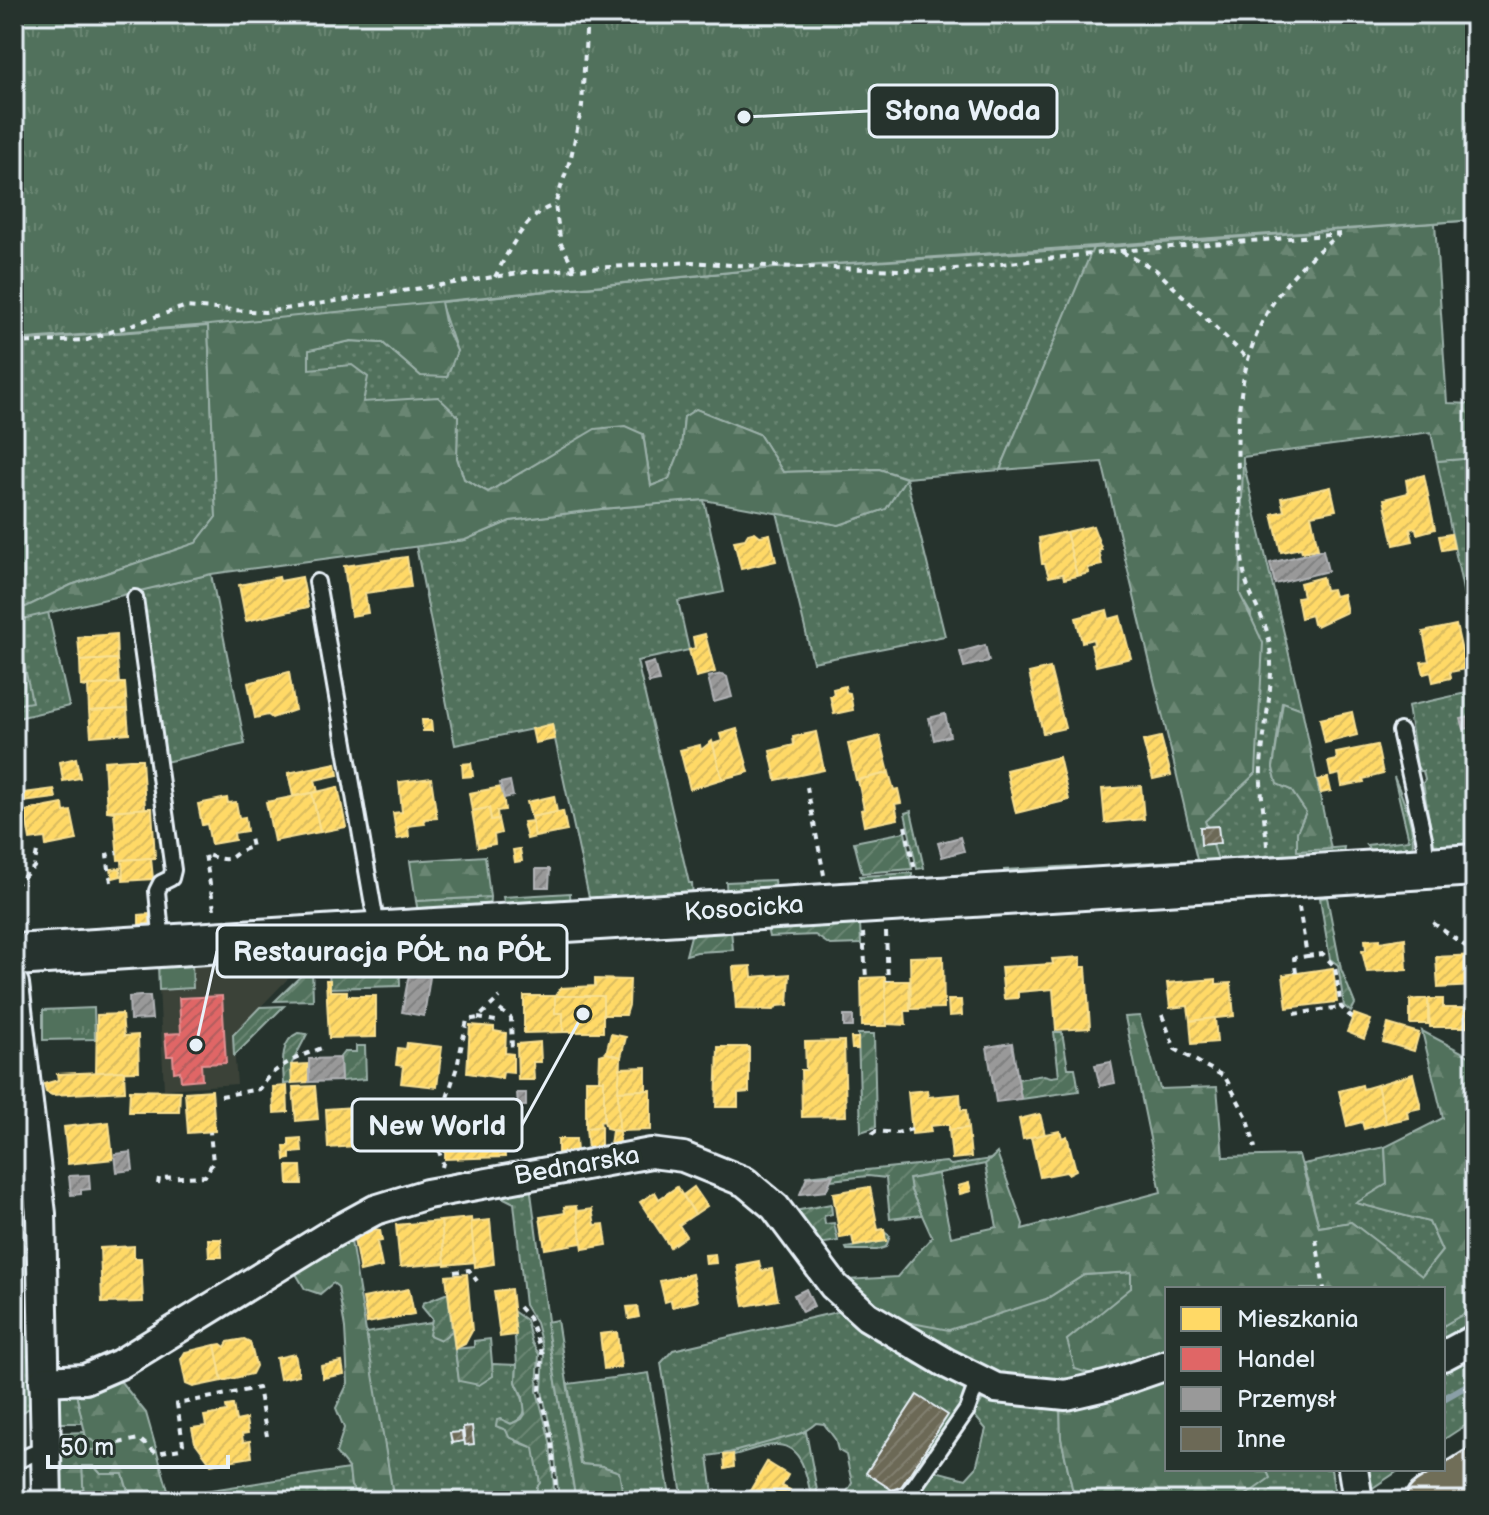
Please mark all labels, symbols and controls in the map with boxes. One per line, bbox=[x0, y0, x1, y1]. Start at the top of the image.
callout: Słona Woda bbox=[869, 85, 1057, 137]
text: Słona Woda bbox=[885, 95, 1041, 128]
street label: Kosocicka bbox=[683, 889, 805, 929]
callout: Restauracja PÓŁ na PÓŁ bbox=[217, 925, 567, 977]
text: Restauracja PÓŁ na PÓŁ bbox=[233, 933, 551, 969]
callout: New World bbox=[352, 1099, 522, 1151]
text: New World bbox=[368, 1110, 506, 1143]
street label: Bednarska bbox=[512, 1140, 642, 1192]
legend bbox=[1165, 1287, 1445, 1471]
text: Mieszkania bbox=[1237, 1305, 1359, 1334]
text: Handel bbox=[1237, 1345, 1315, 1374]
text: Przemysł bbox=[1237, 1385, 1337, 1414]
scale bar bbox=[48, 1419, 228, 1469]
text: Inne bbox=[1237, 1425, 1286, 1454]
text: 50 m bbox=[60, 1433, 114, 1462]

